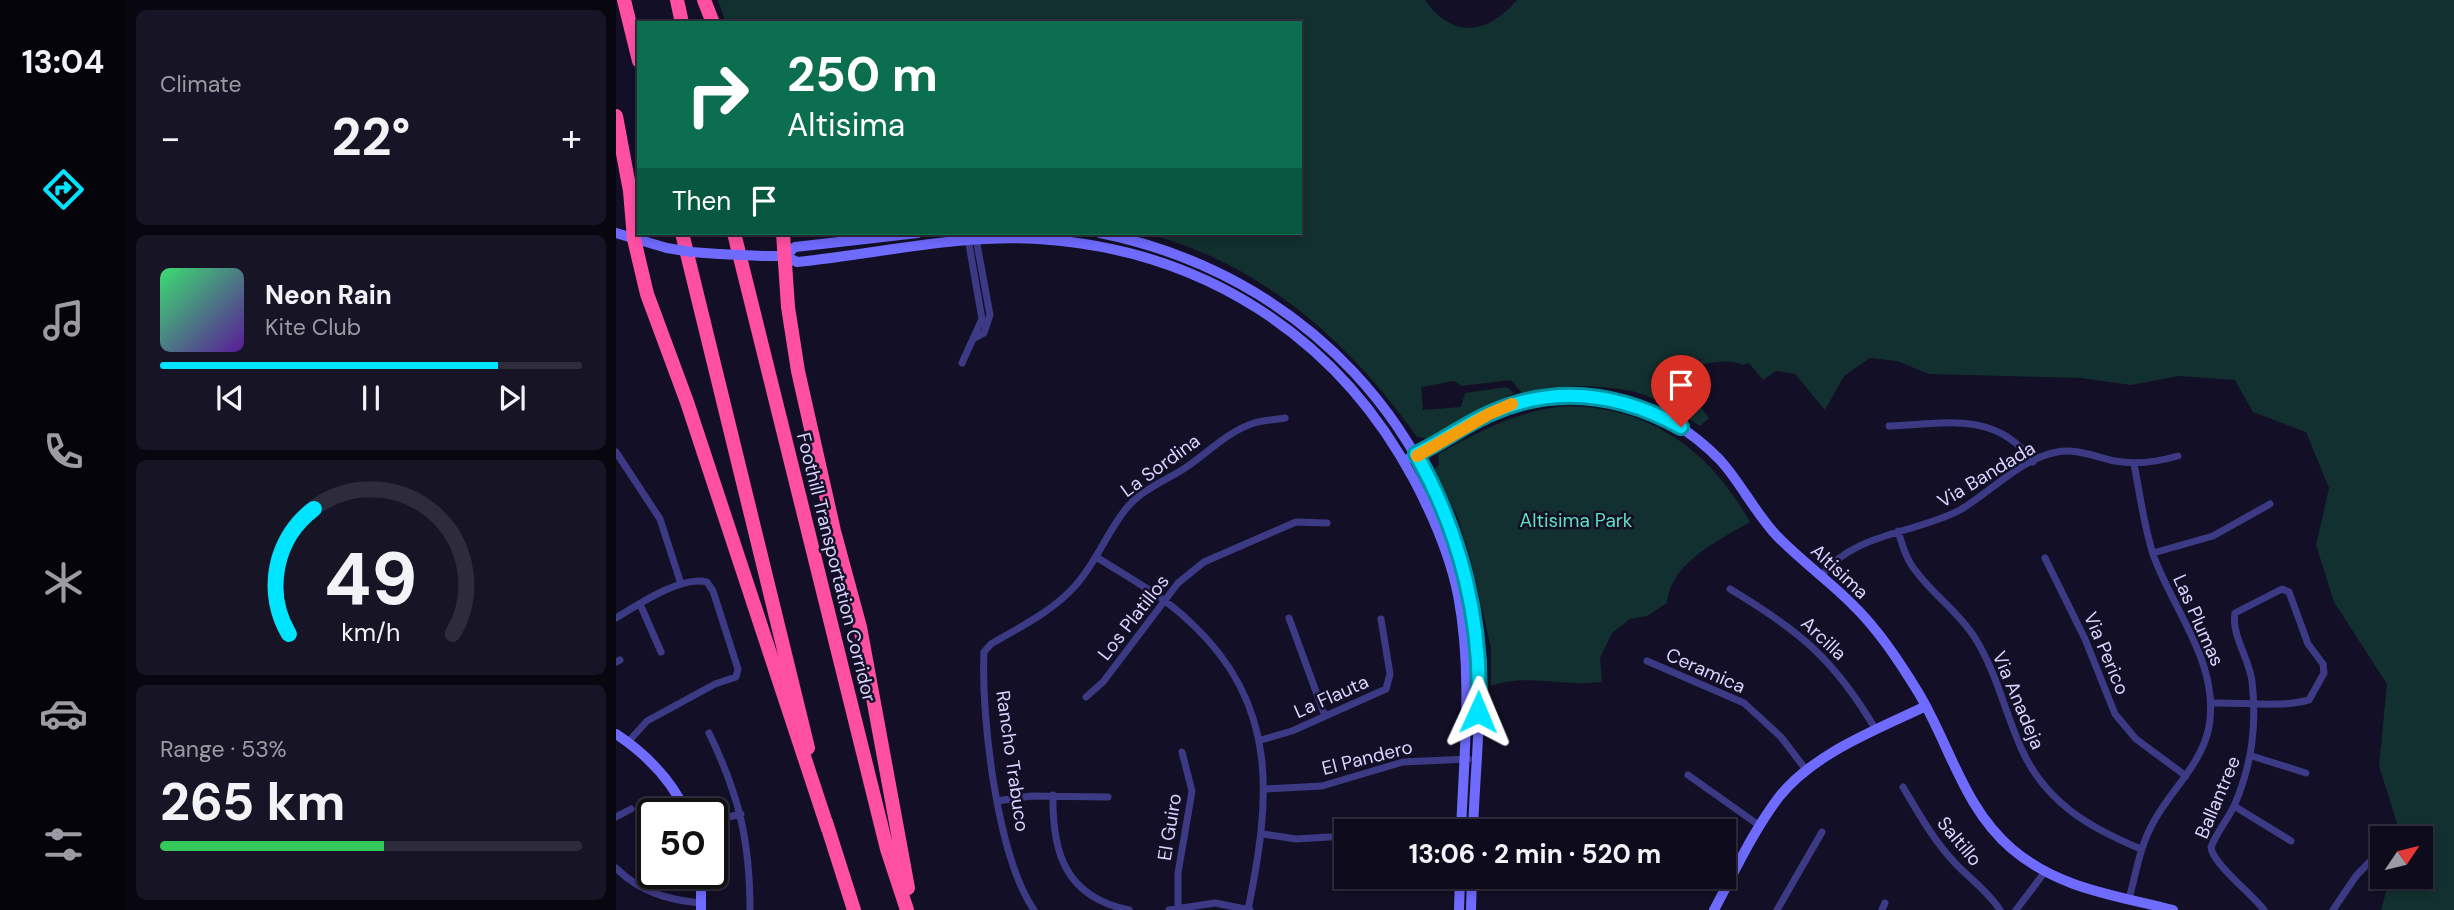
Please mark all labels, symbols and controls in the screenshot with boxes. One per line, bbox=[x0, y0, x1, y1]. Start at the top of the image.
text: 13:04 bbox=[22, 41, 104, 83]
text: 250 m bbox=[787, 42, 938, 106]
icon: right bbox=[672, 49, 763, 140]
text: Climate bbox=[160, 69, 242, 99]
text: 22° bbox=[332, 103, 410, 171]
text: Altisima bbox=[787, 104, 905, 146]
text: − bbox=[160, 113, 181, 163]
text: + bbox=[561, 113, 582, 163]
icon: directions bbox=[39, 165, 88, 214]
icon: arrive bbox=[745, 182, 783, 220]
text: Then bbox=[672, 184, 731, 218]
text: Neon Rain bbox=[265, 278, 392, 312]
icon: music bbox=[39, 296, 88, 345]
text: Kite Club bbox=[265, 312, 361, 342]
pin bbox=[1651, 355, 1711, 427]
icon: arrive bbox=[1662, 366, 1700, 404]
icon: previous bbox=[211, 379, 249, 417]
icon: pause bbox=[352, 379, 390, 417]
icon: next bbox=[493, 379, 531, 417]
icon: phone bbox=[39, 427, 88, 476]
street label: La Sordina bbox=[1116, 428, 1205, 503]
street label: Foothill Transportation Corridor bbox=[791, 430, 882, 704]
street label: Via Bandada bbox=[1933, 435, 2040, 513]
park label: Altisima Park bbox=[1520, 508, 1633, 533]
text: 49 bbox=[324, 532, 418, 627]
street label: Altisima bbox=[1805, 538, 1874, 604]
icon: climate bbox=[39, 558, 88, 607]
street label: Los Platillos bbox=[1092, 569, 1175, 665]
street label: Las Plumas bbox=[2167, 570, 2230, 670]
street label: Via Perico bbox=[2078, 608, 2135, 698]
street label: Arcilla bbox=[1796, 611, 1852, 666]
text: km/h bbox=[341, 615, 401, 648]
street label: Ceramica bbox=[1662, 642, 1749, 699]
street label: Via Anadeja bbox=[1987, 647, 2050, 753]
street label: La Flauta bbox=[1290, 669, 1372, 724]
position arrow bbox=[1441, 675, 1515, 749]
icon: car bbox=[39, 689, 88, 738]
street label: Rancho Trabuco bbox=[990, 689, 1035, 833]
text: Range · 53% bbox=[160, 734, 287, 764]
street label: El Pandero bbox=[1319, 734, 1415, 781]
street label: Ballantree bbox=[2189, 752, 2246, 842]
text: 265 km bbox=[160, 768, 345, 836]
street label: El Guiro bbox=[1152, 792, 1187, 863]
speed limit sign: 50 bbox=[637, 798, 728, 889]
street label: Saltillo bbox=[1932, 811, 1988, 871]
icon: filters bbox=[39, 820, 88, 869]
north arrow bbox=[2370, 826, 2432, 889]
map controls bbox=[2370, 826, 2433, 889]
text: 13:06 · 2 min · 520 m bbox=[1409, 837, 1661, 871]

